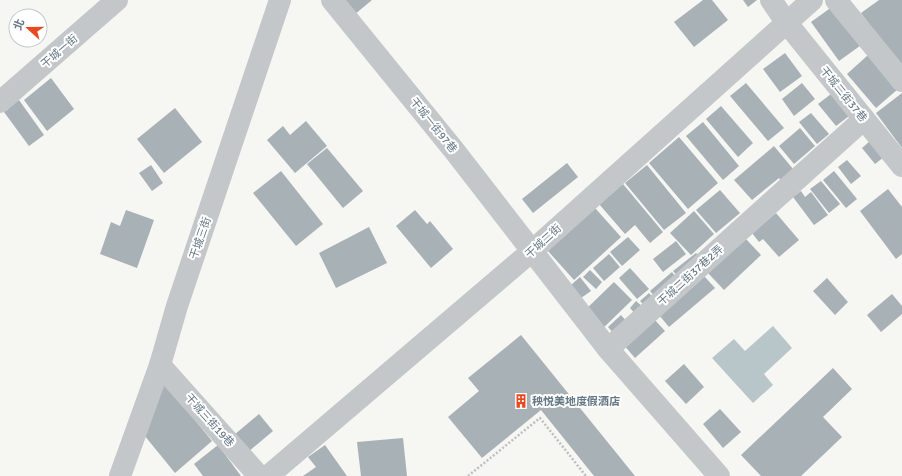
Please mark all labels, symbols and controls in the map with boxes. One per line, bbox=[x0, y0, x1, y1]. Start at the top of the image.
north arrow bbox=[8, 8, 48, 48]
text: 北 bbox=[11, 17, 27, 32]
street label: 干城一街 bbox=[38, 32, 80, 71]
street label: 干城二街37巷 bbox=[818, 64, 870, 124]
street label: 干城一街97巷 bbox=[408, 95, 460, 155]
street label: 干城三街 bbox=[187, 215, 214, 261]
street label: 干城二街 bbox=[523, 222, 564, 261]
street label: 干城二街37巷2弄 bbox=[655, 242, 726, 308]
street label: 干城三街19巷 bbox=[182, 391, 237, 450]
building icon: 秧悦美地度假酒店 bbox=[513, 393, 529, 409]
place label: 秧悦美地度假酒店 bbox=[532, 395, 620, 408]

